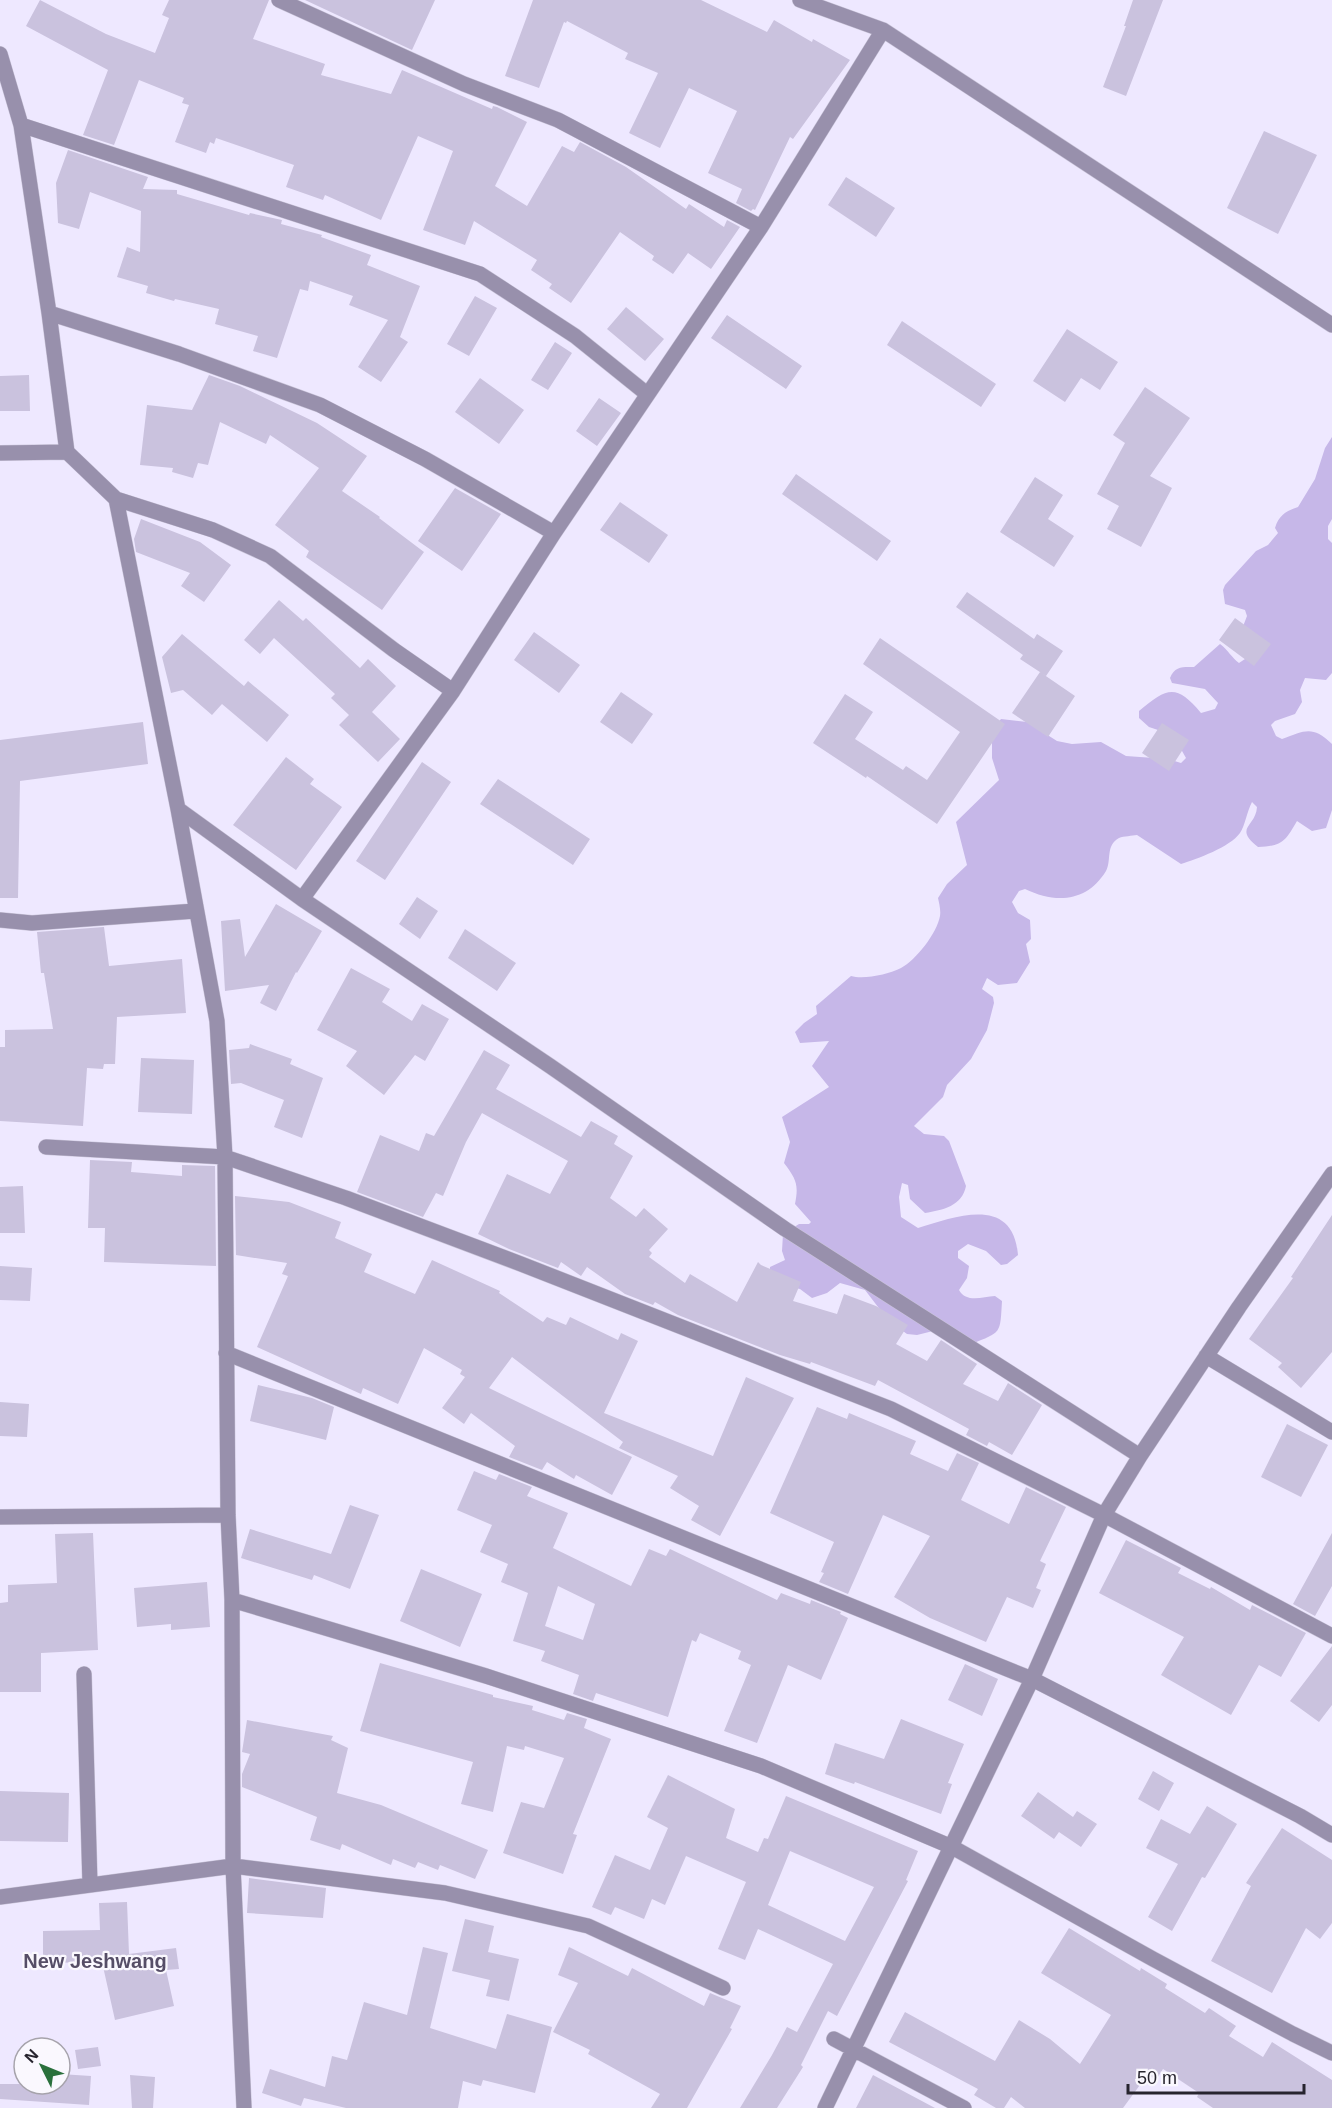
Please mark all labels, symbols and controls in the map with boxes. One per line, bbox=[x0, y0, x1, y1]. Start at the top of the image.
district label: New Jeshwang bbox=[23, 1950, 167, 1972]
north arrow bbox=[12, 2036, 72, 2096]
text: N bbox=[21, 2046, 42, 2066]
scale bar bbox=[1128, 2057, 1304, 2095]
text: 50 m bbox=[1137, 2068, 1177, 2088]

